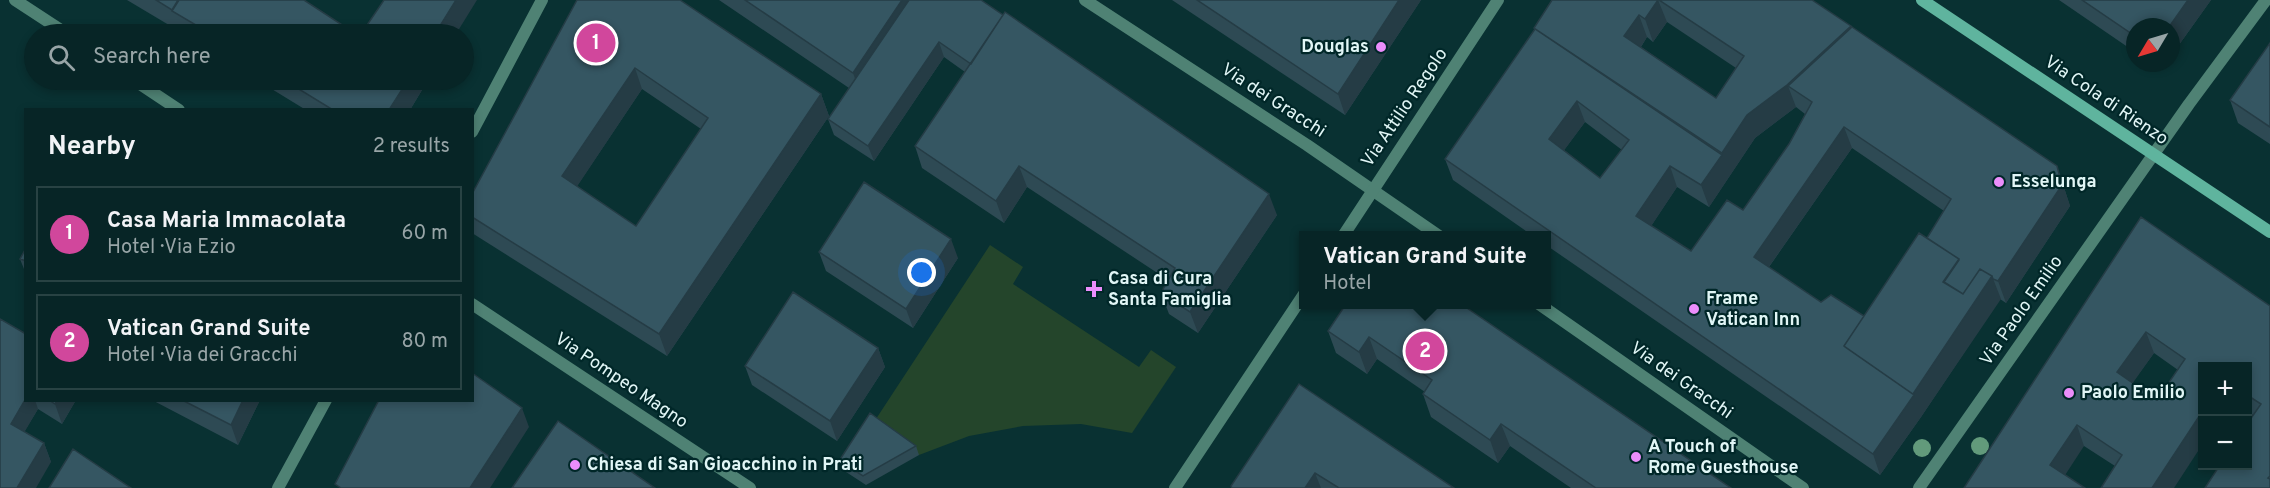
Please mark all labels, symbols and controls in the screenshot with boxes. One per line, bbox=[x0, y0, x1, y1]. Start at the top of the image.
north arrow bbox=[2126, 18, 2180, 72]
pin: 1 bbox=[576, 20, 616, 66]
search box bbox=[24, 24, 474, 90]
place label: Douglas bbox=[1301, 36, 1369, 59]
marker: Douglas bbox=[1374, 40, 1388, 54]
icon: search bbox=[45, 41, 78, 74]
text: Search here bbox=[93, 44, 211, 71]
street label: Via Attilio Regolo bbox=[1357, 44, 1453, 172]
street label: Via Cola di Rienzo bbox=[2040, 51, 2172, 151]
street label: Via dei Gracchi bbox=[1216, 59, 1330, 143]
text: Nearby bbox=[48, 131, 136, 164]
text: 2 results bbox=[373, 134, 450, 160]
place label: Esselunga bbox=[2011, 171, 2097, 194]
marker: Esselunga bbox=[1992, 175, 2006, 189]
text: Casa Maria Immacolata bbox=[107, 208, 346, 235]
text: 1 bbox=[66, 221, 74, 247]
text: 60 m bbox=[402, 221, 448, 247]
popup bbox=[1299, 231, 1551, 309]
text: Hotel · Via Ezio bbox=[107, 235, 236, 261]
text: Vatican Grand Suite bbox=[1323, 244, 1527, 271]
street label: Via Paolo Emilio bbox=[1975, 251, 2069, 371]
your location bbox=[907, 258, 936, 287]
place label: Casa di Cura Santa Famiglia bbox=[1108, 268, 1232, 312]
text: Hotel bbox=[1323, 271, 1372, 297]
marker: Casa di Cura Santa Famiglia bbox=[1085, 280, 1103, 298]
place label: Frame Vatican Inn bbox=[1706, 288, 1800, 332]
marker: Frame Vatican Inn bbox=[1687, 302, 1701, 316]
text: Vatican Grand Suite bbox=[107, 316, 311, 343]
street label: Via Pompeo Magno bbox=[550, 328, 692, 434]
pin: 2 bbox=[1406, 328, 1444, 374]
text: 2 bbox=[63, 329, 76, 355]
text: 80 m bbox=[402, 329, 448, 355]
street label: Via dei Gracchi bbox=[1625, 337, 1737, 425]
text: Hotel · Via dei Gracchi bbox=[107, 343, 298, 369]
map controls bbox=[2198, 362, 2252, 470]
button: + bbox=[2198, 362, 2252, 416]
place label: Paolo Emilio bbox=[2081, 382, 2185, 405]
marker: Paolo Emilio bbox=[2062, 386, 2076, 400]
button: − bbox=[2198, 416, 2252, 470]
place label: A Touch of Rome Guesthouse bbox=[1648, 436, 1799, 480]
marker: A Touch of Rome Guesthouse bbox=[1629, 450, 1643, 464]
place label: Chiesa di San Gioacchino in Prati bbox=[587, 454, 863, 477]
marker: Chiesa di San Gioacchino in Prati bbox=[568, 458, 582, 472]

